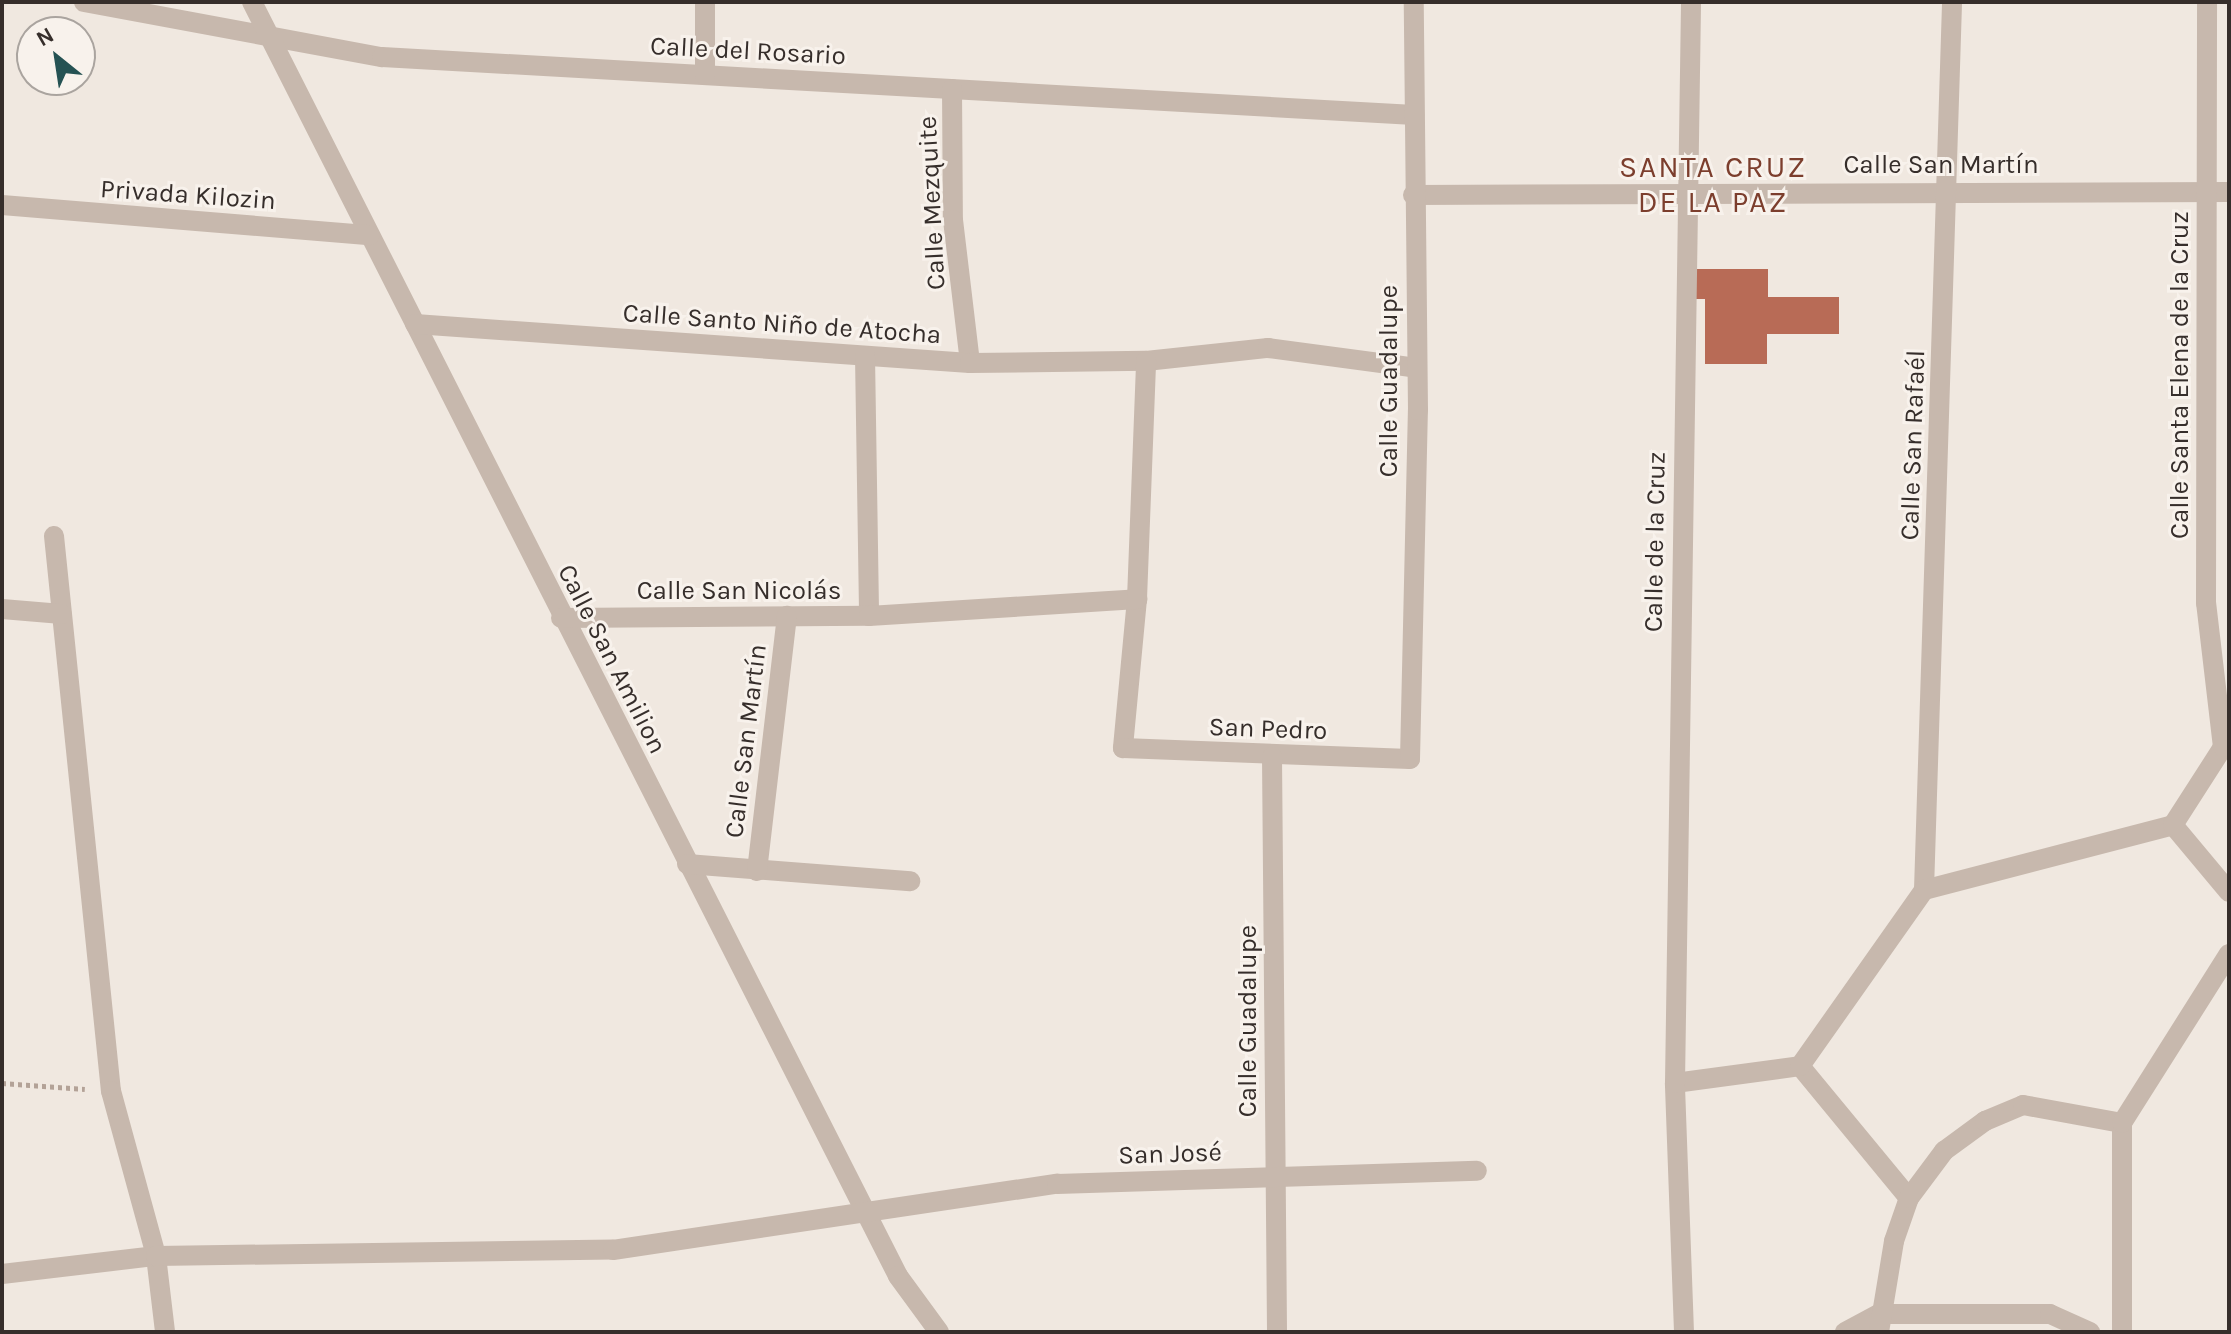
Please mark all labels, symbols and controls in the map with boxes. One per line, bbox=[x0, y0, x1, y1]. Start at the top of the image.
north arrow bbox=[16, 16, 96, 96]
text: N bbox=[32, 22, 58, 52]
street label: Calle del Rosario bbox=[649, 30, 847, 72]
street label: Calle Mezquite bbox=[912, 115, 952, 291]
district label: SANTA CRUZ DE LA PAZ bbox=[1619, 149, 1807, 220]
street label: Calle San Martín bbox=[1843, 149, 2039, 181]
street label: Privada Kilozin bbox=[99, 173, 277, 217]
street label: Calle Santa Elena de la Cruz bbox=[2164, 211, 2196, 539]
street label: Calle Guadalupe bbox=[1373, 285, 1405, 477]
street label: Calle Santo Niño de Atocha bbox=[622, 297, 942, 351]
street label: Calle San Rafaél bbox=[1894, 349, 1932, 541]
street label: Calle de la Cruz bbox=[1638, 452, 1672, 632]
street label: Calle San Amilion bbox=[551, 559, 673, 759]
street label: Calle San Nicolás bbox=[637, 575, 841, 607]
street label: Calle San Martín bbox=[719, 642, 773, 840]
street label: San Pedro bbox=[1208, 711, 1328, 747]
street label: Calle Guadalupe bbox=[1232, 925, 1264, 1117]
street label: San José bbox=[1118, 1137, 1222, 1171]

